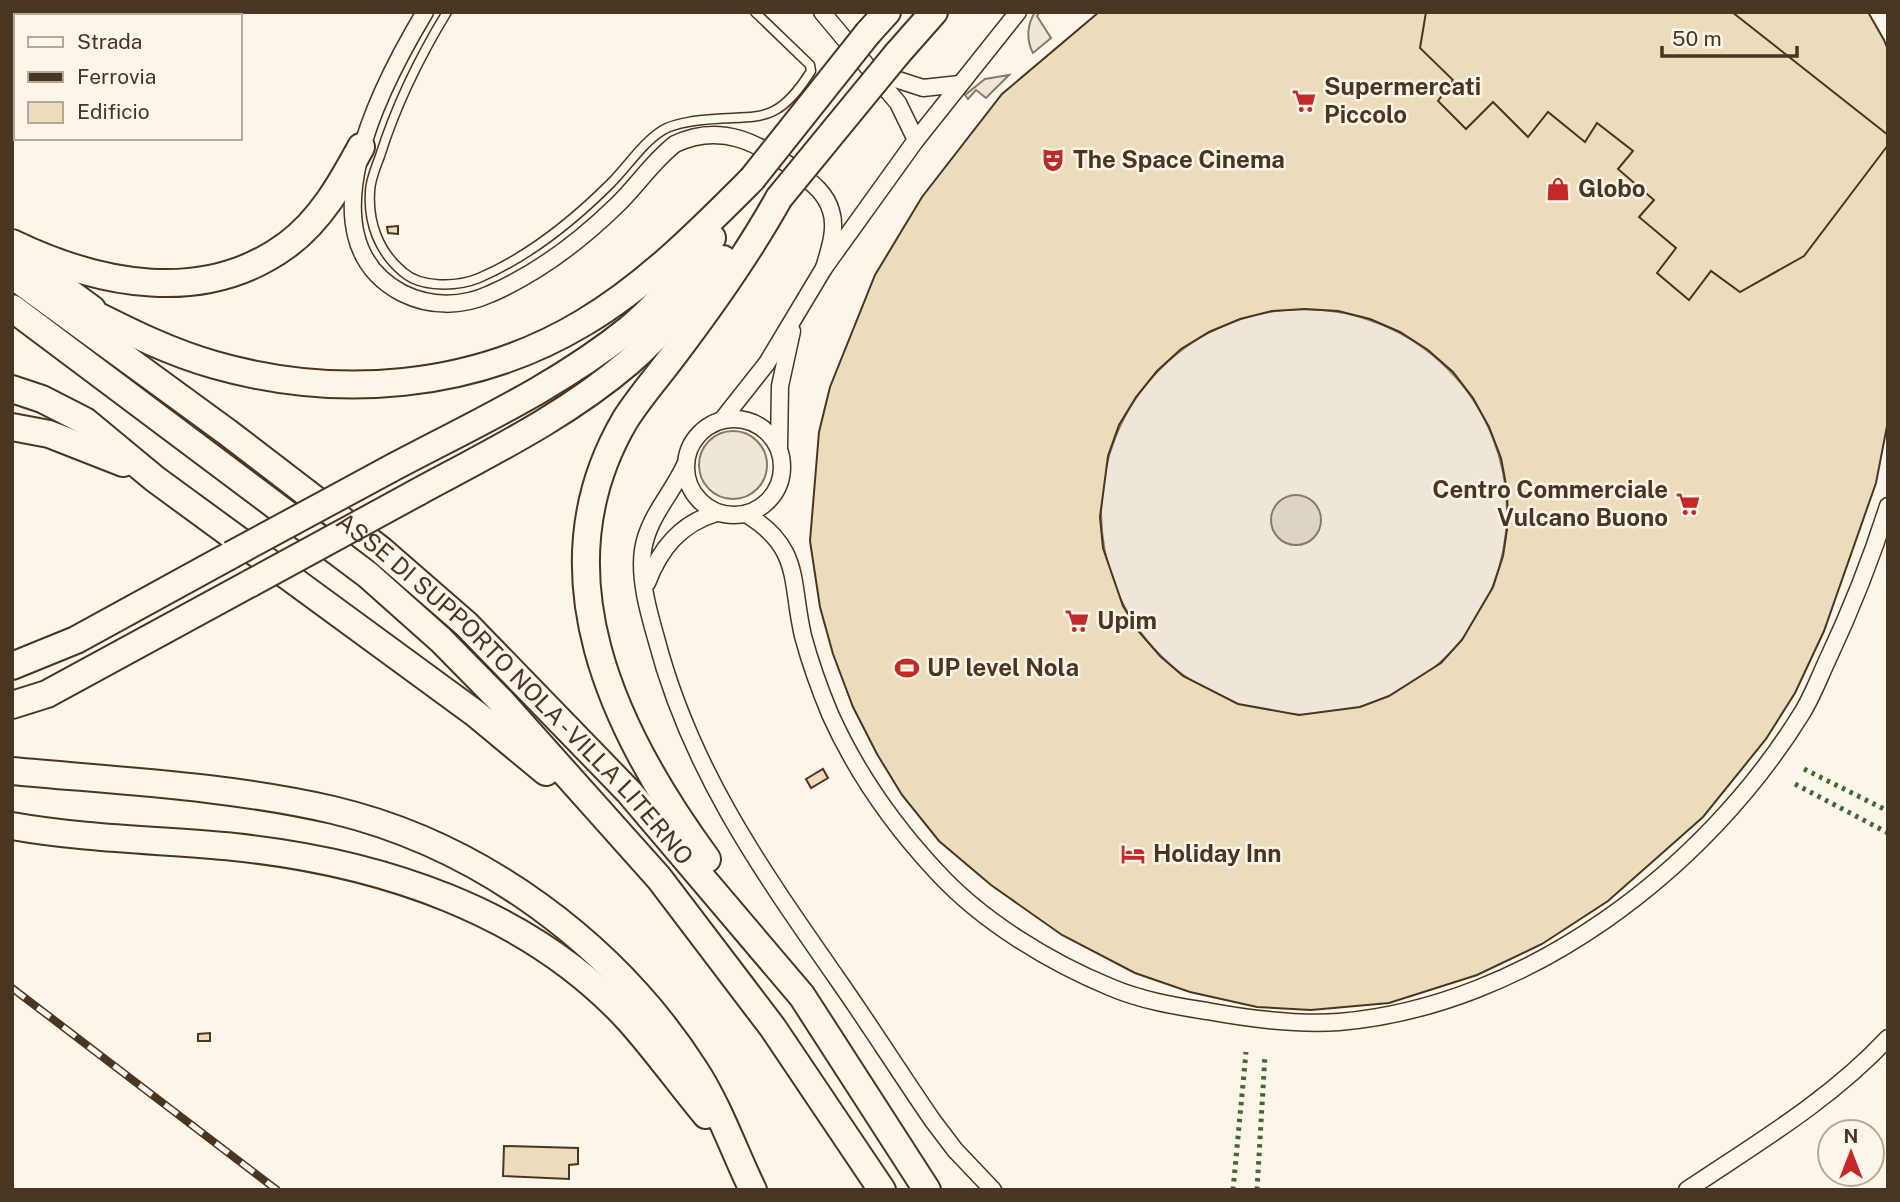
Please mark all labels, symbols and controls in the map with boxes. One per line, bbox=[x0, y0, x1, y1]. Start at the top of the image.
legend bbox=[14, 14, 242, 140]
scale bar bbox=[1662, 14, 1797, 58]
text: 50 m bbox=[1672, 26, 1722, 51]
text: Strada bbox=[77, 29, 142, 54]
text: Ferrovia bbox=[77, 64, 156, 89]
place label: Supermercati Piccolo bbox=[1324, 72, 1481, 128]
supermarket icon: Supermercati Piccolo bbox=[1290, 87, 1318, 115]
text: Edificio bbox=[77, 99, 150, 124]
place label: The Space Cinema bbox=[1073, 145, 1285, 173]
theatre icon: The Space Cinema bbox=[1039, 146, 1067, 174]
place label: Globo bbox=[1578, 174, 1646, 202]
shop icon: Globo bbox=[1544, 175, 1572, 203]
place label: Centro Commerciale Vulcano Buono bbox=[1432, 475, 1668, 531]
supermarket icon: Centro Commerciale Vulcano Buono bbox=[1674, 490, 1702, 518]
street label: ASSE DI SUPPORTO NOLA - VILLA LITERNO bbox=[332, 506, 699, 870]
place label: Upim bbox=[1097, 606, 1157, 634]
supermarket icon: Upim bbox=[1063, 607, 1091, 635]
place label: UP level Nola bbox=[927, 653, 1079, 681]
sports icon: UP level Nola bbox=[893, 654, 921, 682]
place label: Holiday Inn bbox=[1153, 839, 1282, 867]
hotel icon: Holiday Inn bbox=[1119, 840, 1147, 868]
north arrow bbox=[1816, 1118, 1886, 1188]
text: N bbox=[1844, 1125, 1858, 1147]

